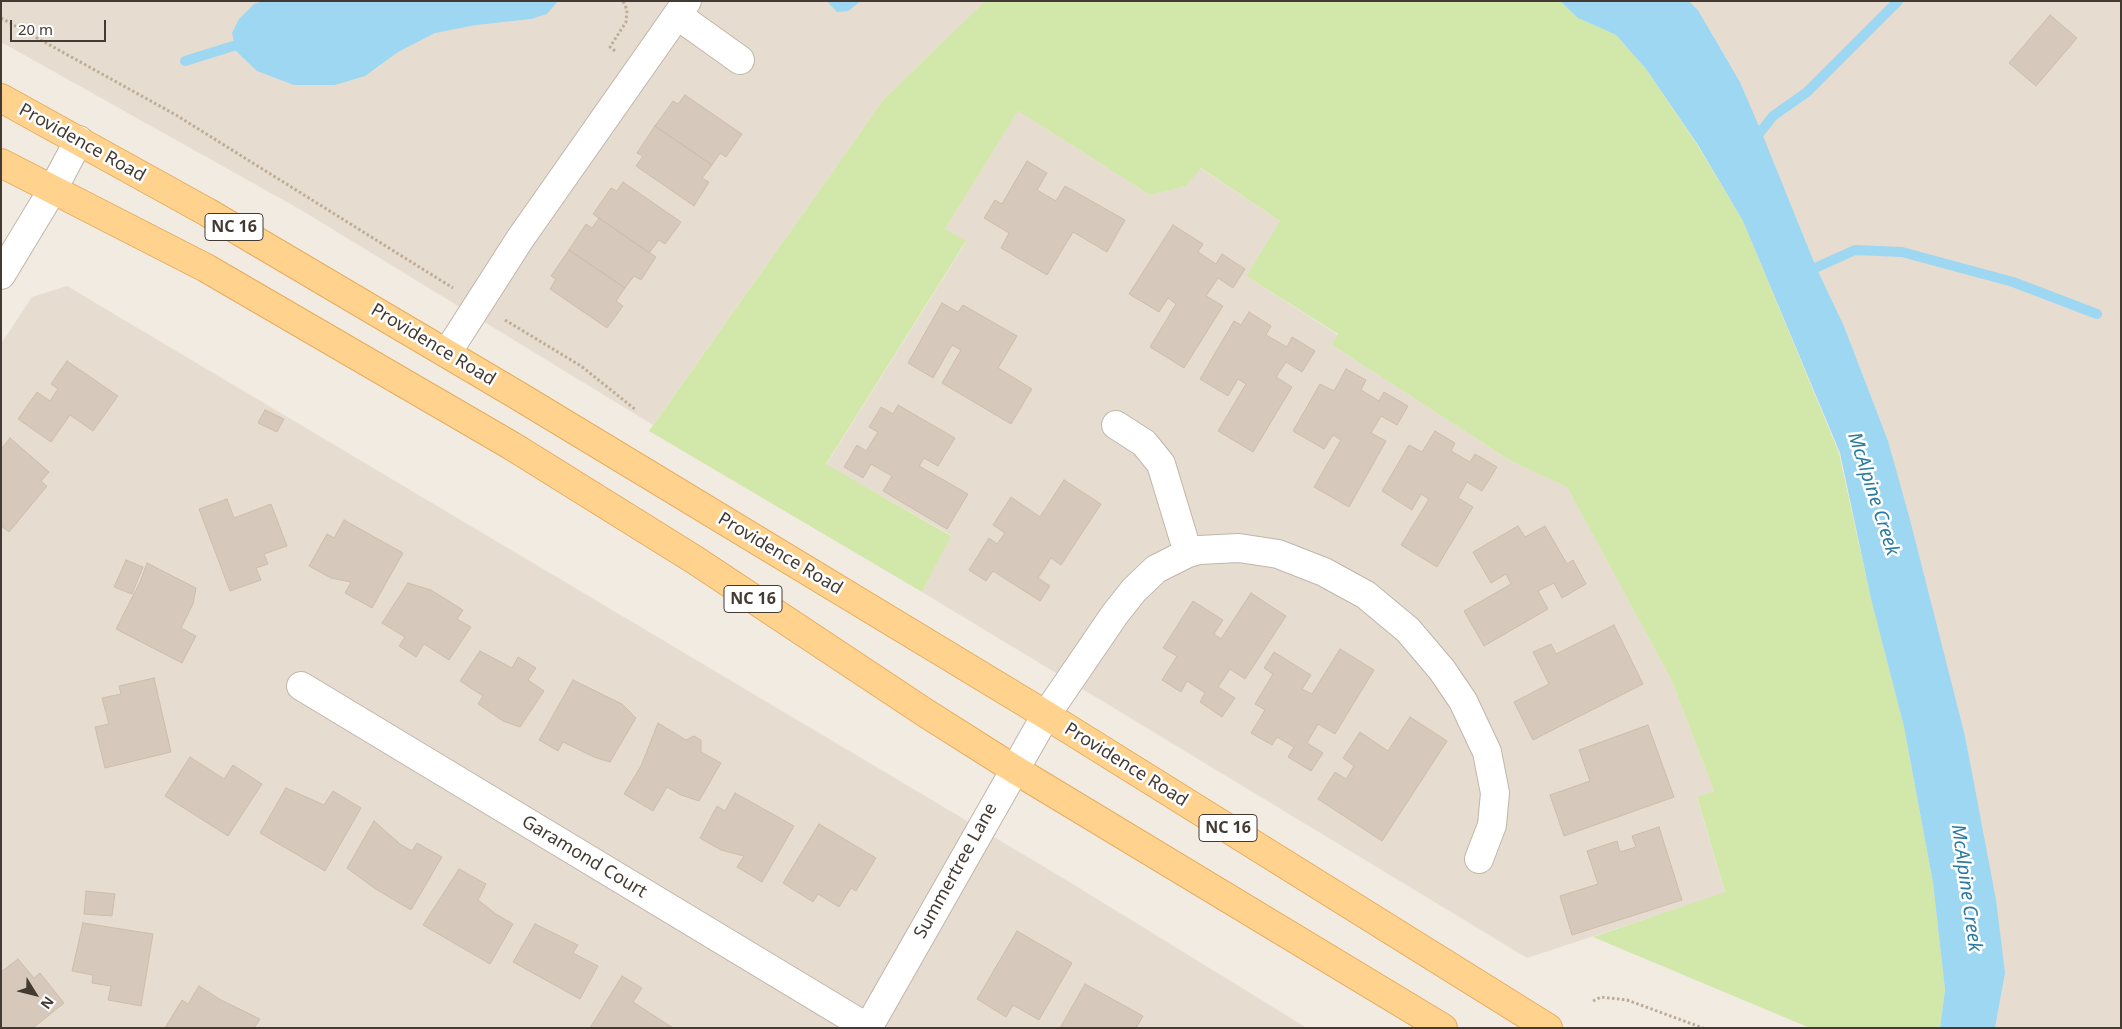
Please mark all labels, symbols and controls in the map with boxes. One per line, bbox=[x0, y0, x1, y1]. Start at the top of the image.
scale bar bbox=[12, 10, 109, 42]
text: 20 m bbox=[18, 19, 53, 39]
street label: Providence Road bbox=[15, 99, 149, 187]
road number: NC 16 bbox=[205, 213, 263, 240]
street label: Providence Road bbox=[367, 299, 499, 391]
water label: McAlpine Creek bbox=[1842, 430, 1904, 558]
street label: Providence Road bbox=[714, 508, 846, 600]
road number: NC 16 bbox=[724, 586, 782, 612]
street label: Providence Road bbox=[1060, 718, 1192, 812]
street label: Summertree Lane bbox=[910, 799, 1002, 943]
street label: Garamond Court bbox=[517, 811, 651, 903]
road number: NC 16 bbox=[1199, 814, 1257, 841]
water label: McAlpine Creek bbox=[1946, 823, 1986, 953]
north arrow bbox=[10, 969, 60, 1019]
text: N bbox=[37, 993, 59, 1013]

